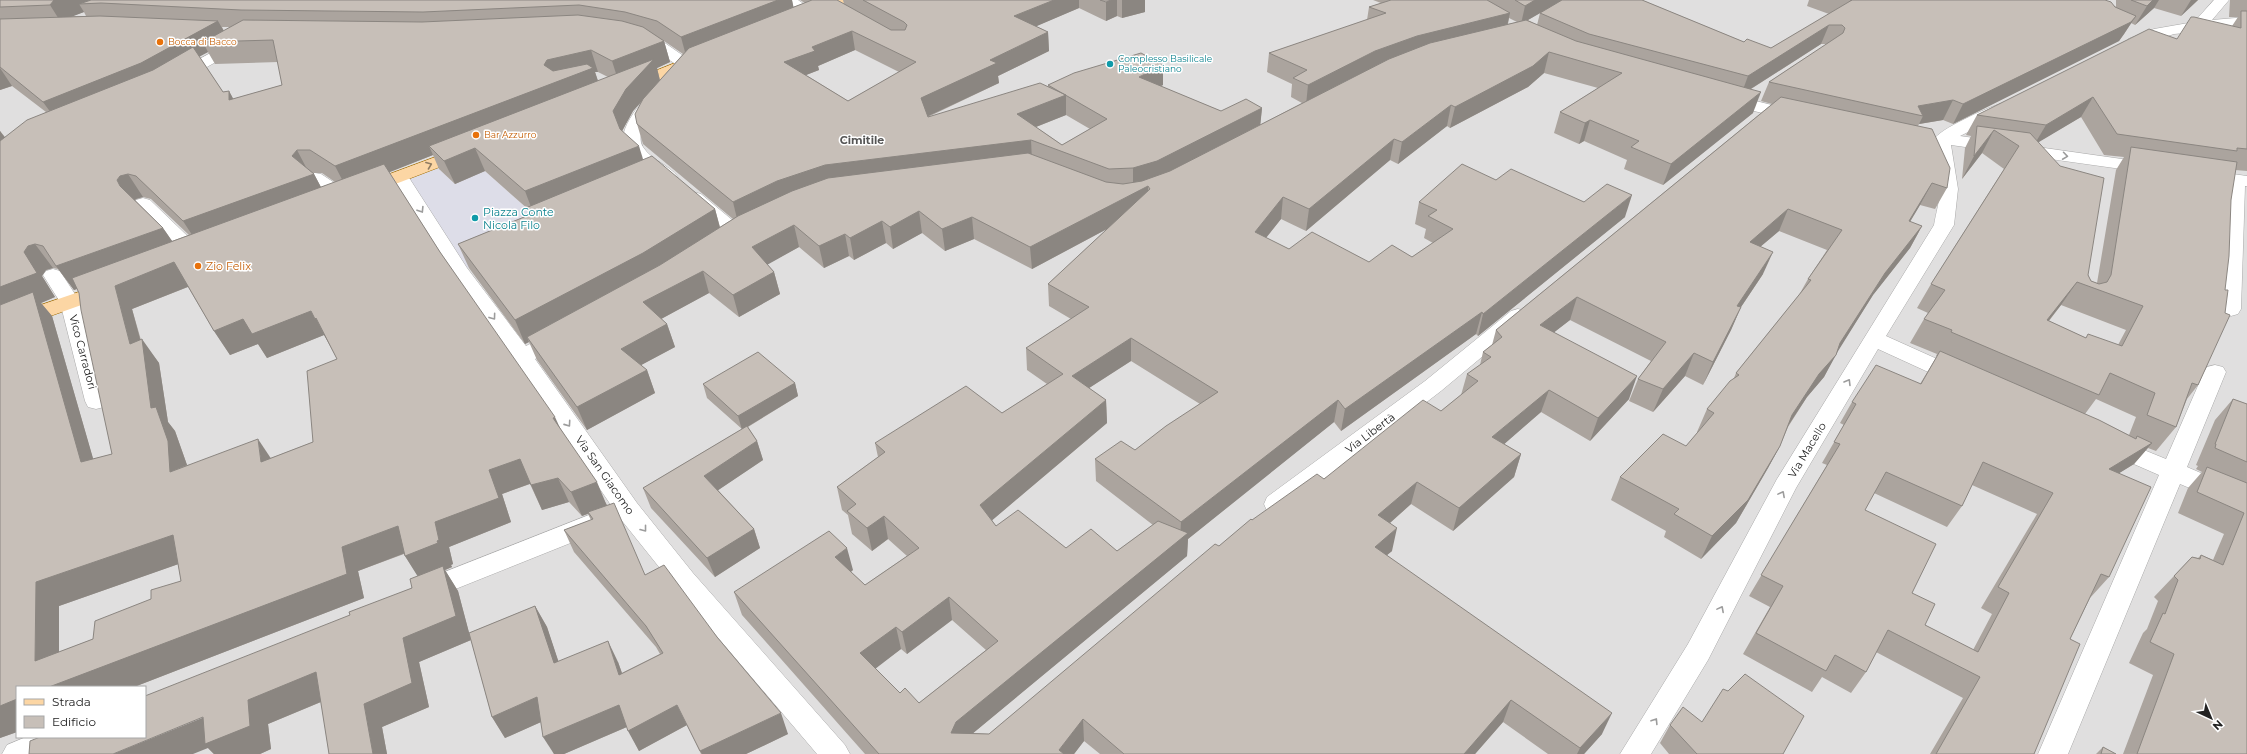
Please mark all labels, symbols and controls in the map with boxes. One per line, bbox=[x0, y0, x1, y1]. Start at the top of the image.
place label: Bocca di Bacco bbox=[168, 36, 237, 47]
marker: Bocca di Bacco bbox=[155, 37, 165, 47]
place label: Complesso Basilicale Paleocristiano bbox=[1118, 53, 1213, 74]
marker: Complesso Basilicale Paleocristiano bbox=[1105, 59, 1115, 69]
place label: Bar Azzurro bbox=[484, 129, 537, 140]
marker: Bar Azzurro bbox=[471, 130, 481, 140]
district label: Cimitile bbox=[840, 133, 884, 147]
one-way arrow bbox=[2062, 151, 2068, 160]
one-way arrow bbox=[426, 162, 433, 170]
place label: Piazza Conte Nicola Filo bbox=[483, 205, 554, 232]
one-way arrow bbox=[416, 206, 423, 213]
marker: Piazza Conte Nicola Filo bbox=[470, 213, 480, 223]
place label: Zio Felix bbox=[206, 259, 251, 273]
marker: Zio Felix bbox=[193, 261, 203, 271]
street label: Vico Carradori bbox=[66, 313, 100, 391]
one-way arrow bbox=[488, 313, 495, 320]
one-way arrow bbox=[1844, 379, 1851, 386]
street label: Via Libertà bbox=[1342, 410, 1398, 456]
one-way arrow bbox=[563, 419, 570, 426]
street label: Via Macello bbox=[1785, 420, 1829, 480]
street label: Via San Giacomo bbox=[573, 433, 637, 517]
one-way arrow bbox=[1777, 491, 1784, 498]
one-way arrow bbox=[639, 525, 646, 532]
one-way arrow bbox=[1716, 606, 1724, 613]
legend bbox=[16, 686, 146, 738]
text: Strada bbox=[52, 694, 91, 709]
north arrow bbox=[2191, 698, 2231, 738]
text: Edificio bbox=[52, 714, 96, 729]
text: N bbox=[2210, 717, 2226, 733]
one-way arrow bbox=[1651, 718, 1658, 725]

